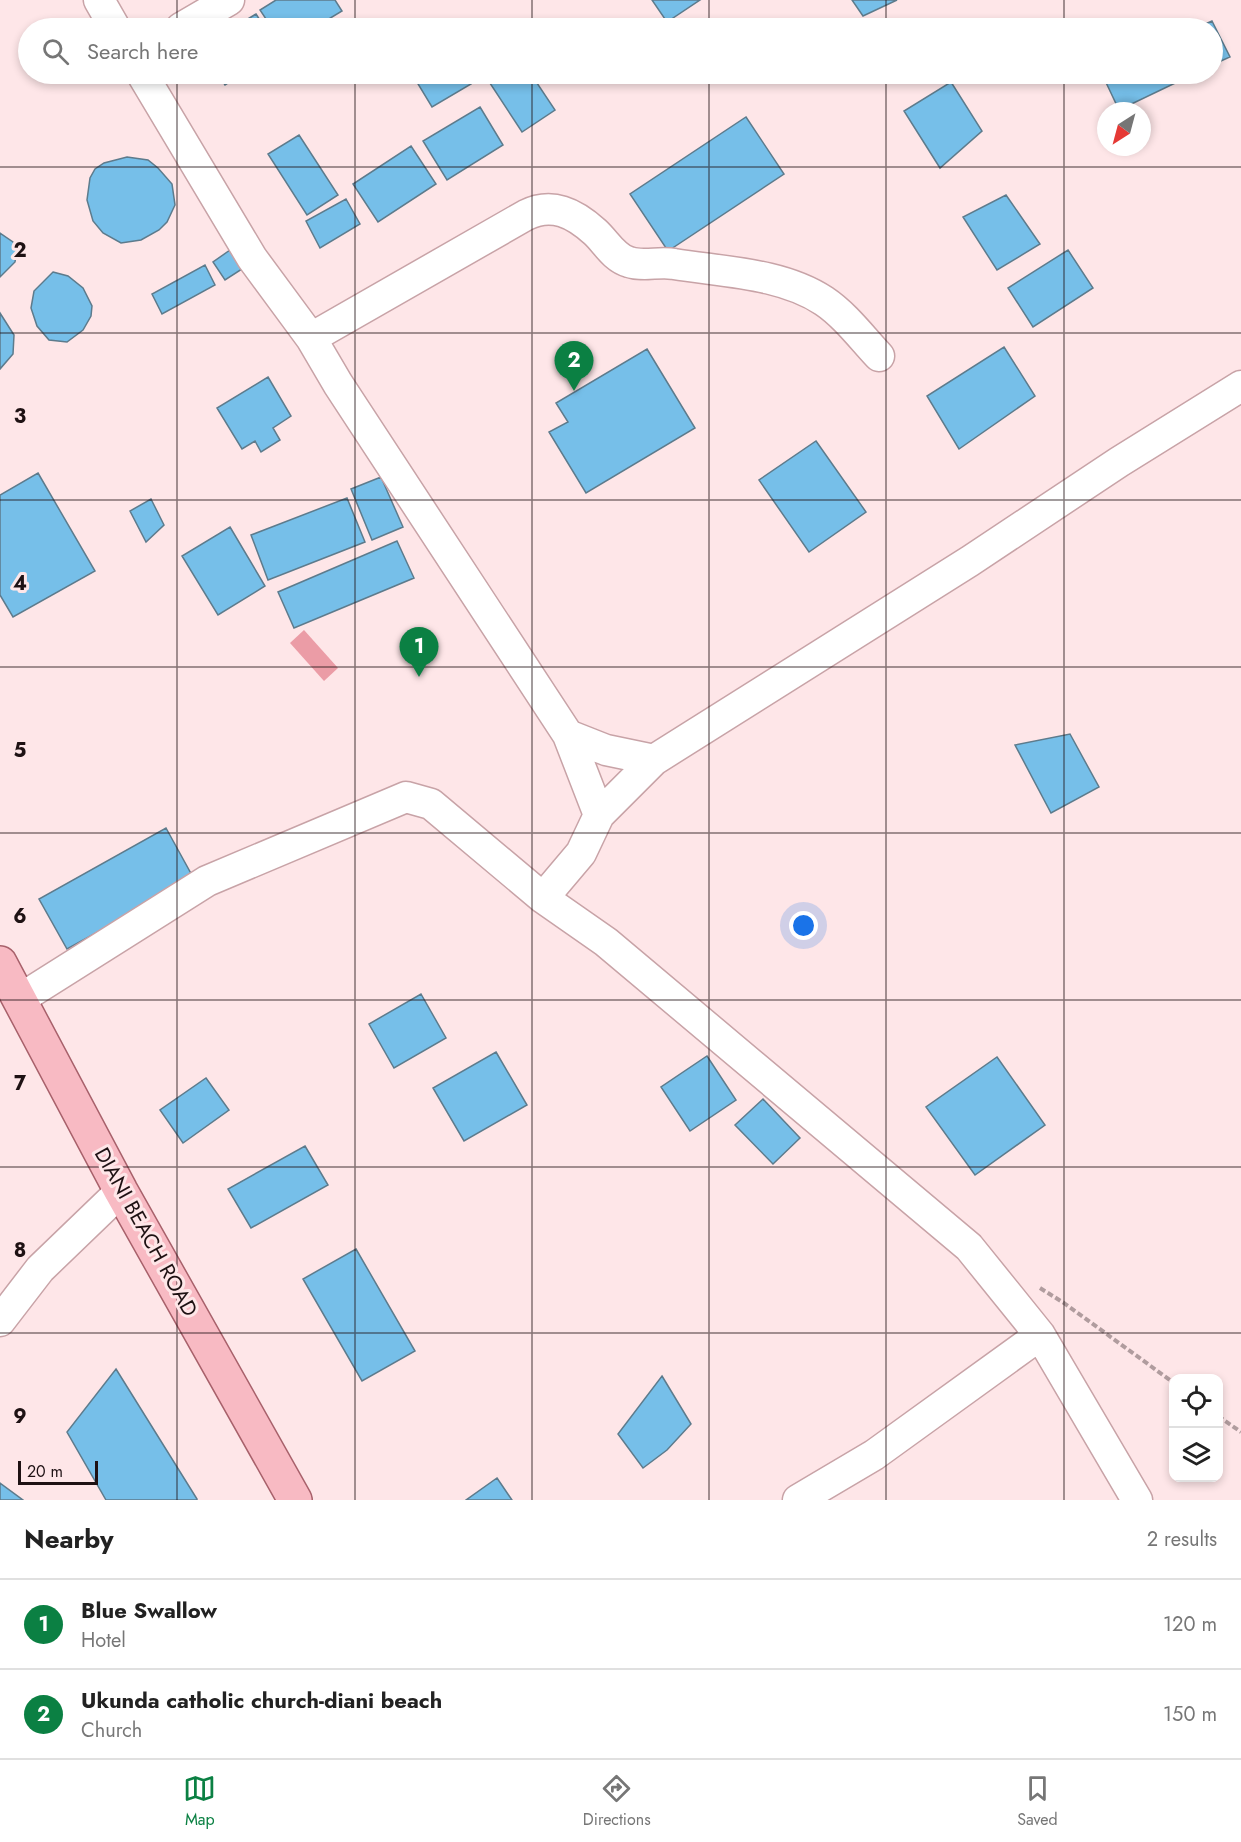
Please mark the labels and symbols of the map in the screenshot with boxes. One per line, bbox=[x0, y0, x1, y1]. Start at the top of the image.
north arrow bbox=[1097, 102, 1151, 156]
text: 2 bbox=[13, 236, 27, 265]
pin: 2 bbox=[554, 342, 594, 391]
text: 3 bbox=[14, 402, 26, 431]
text: 4 bbox=[13, 569, 27, 598]
pin: 1 bbox=[400, 628, 438, 677]
text: 5 bbox=[14, 736, 27, 765]
text: 6 bbox=[13, 902, 27, 931]
your location bbox=[789, 911, 818, 940]
text: 7 bbox=[14, 1069, 27, 1098]
street label: DIANI BEACH ROAD bbox=[87, 1142, 205, 1322]
text: 8 bbox=[14, 1236, 26, 1265]
text: 9 bbox=[13, 1402, 27, 1431]
scale bar bbox=[18, 1458, 98, 1486]

